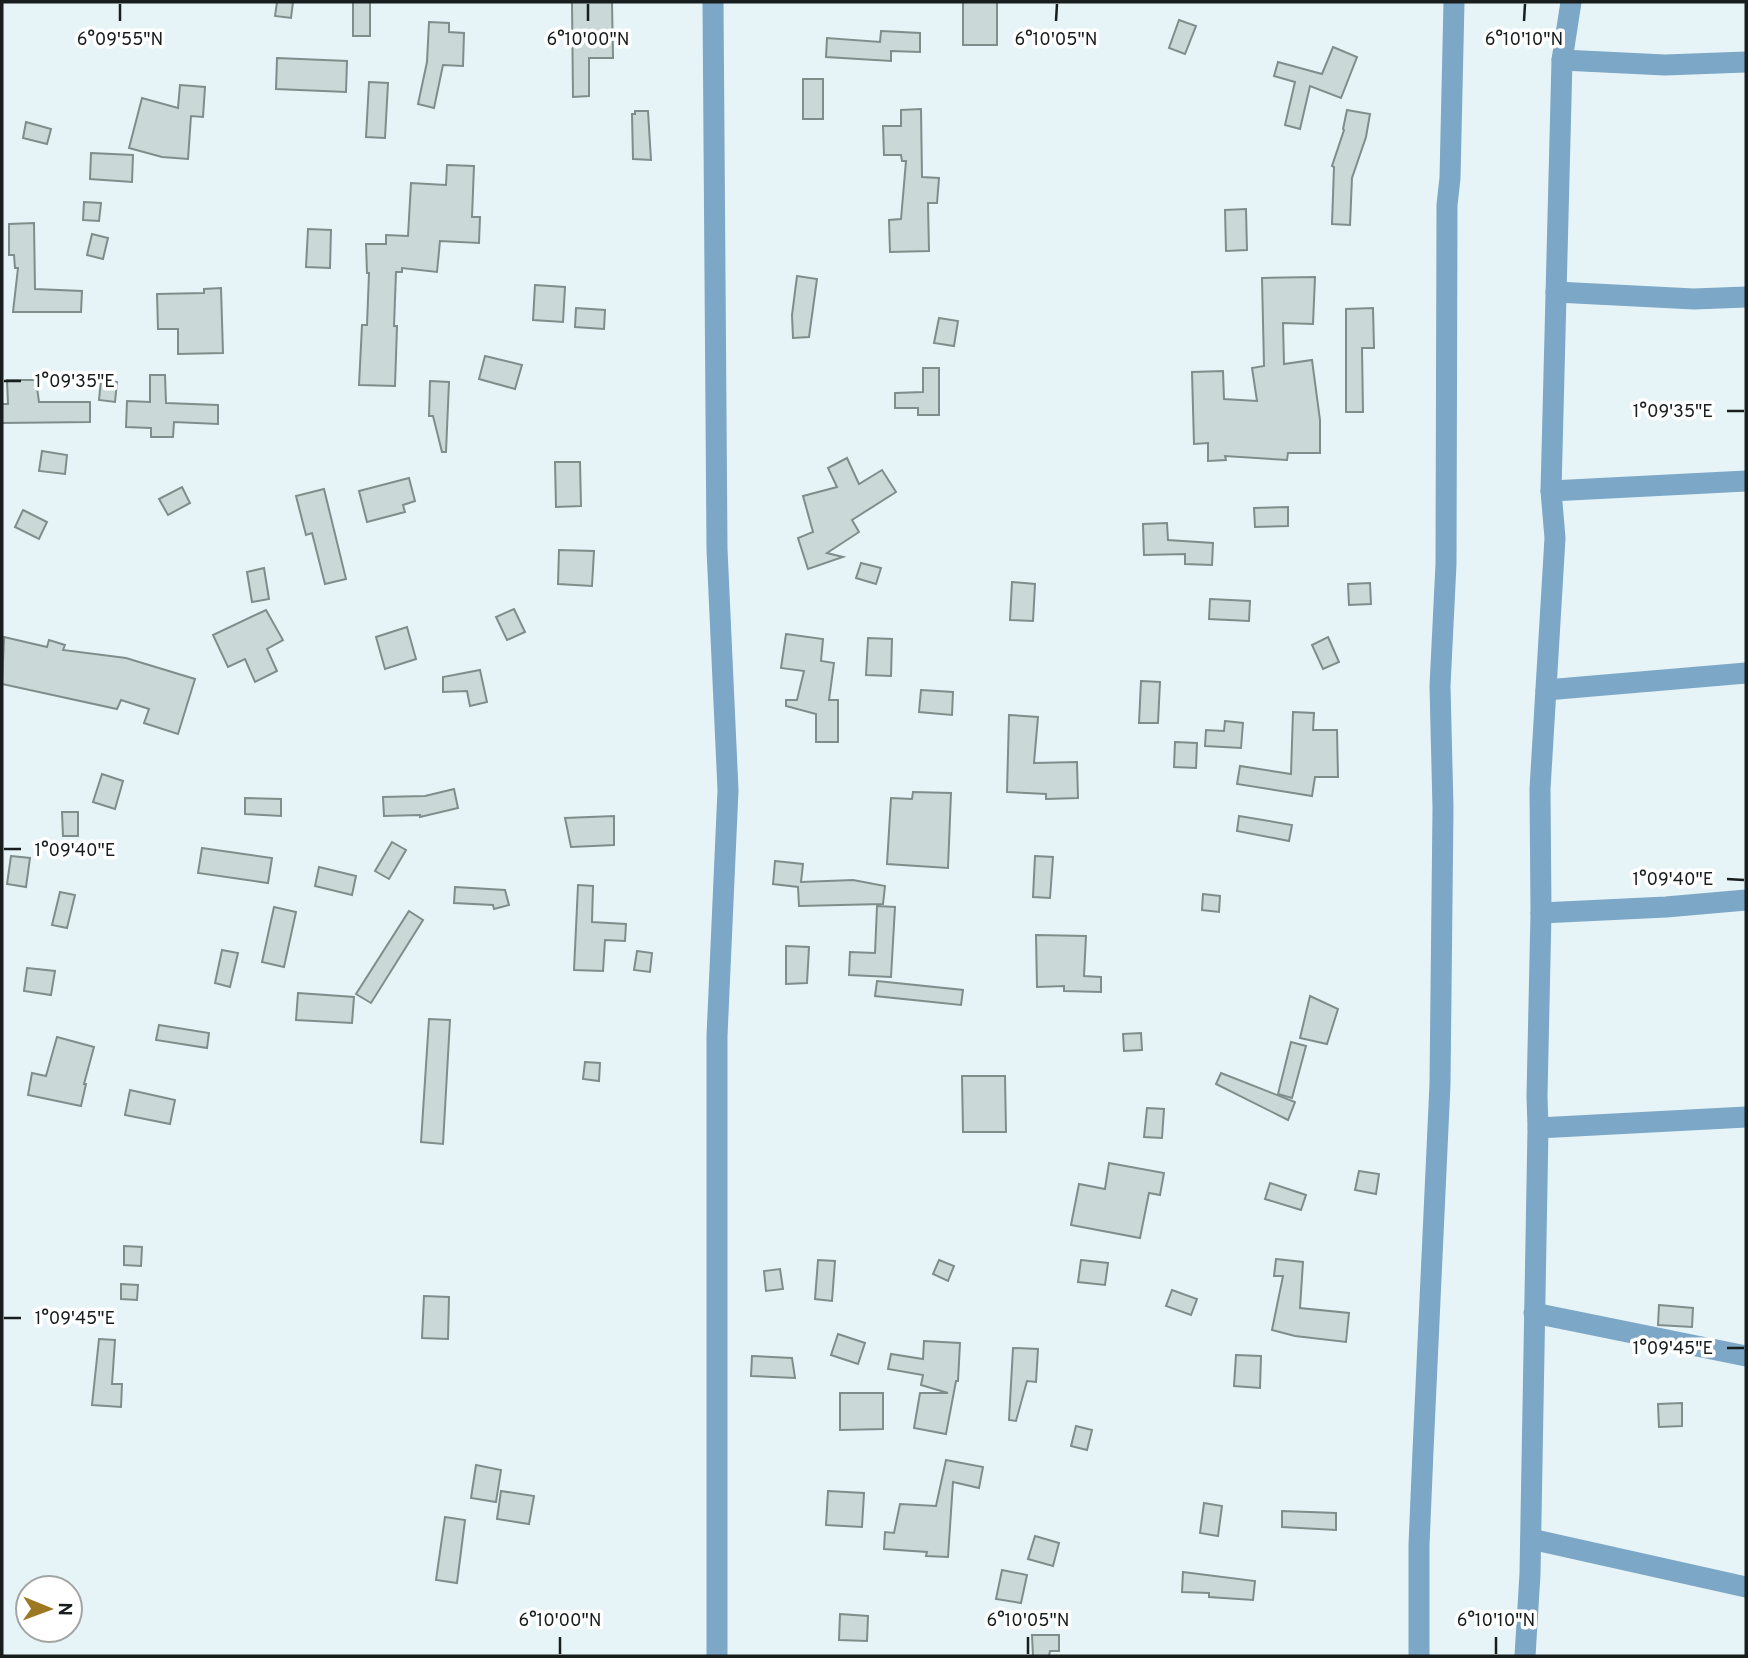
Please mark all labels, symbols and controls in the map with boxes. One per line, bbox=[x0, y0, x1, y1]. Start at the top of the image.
text: 6°09'55"N bbox=[77, 29, 163, 52]
text: 6°10'00"N bbox=[546, 29, 630, 52]
text: 6°10'05"N bbox=[1015, 29, 1097, 52]
text: 6°10'10"N bbox=[1485, 29, 1563, 52]
text: 1°09'35"E bbox=[35, 371, 115, 394]
text: 1°09'35"E bbox=[1633, 401, 1713, 424]
text: 1°09'40"E bbox=[34, 840, 116, 863]
text: 1°09'40"E bbox=[1632, 869, 1714, 892]
text: 1°09'45"E bbox=[35, 1308, 115, 1331]
text: 1°09'45"E bbox=[1633, 1338, 1713, 1361]
north arrow bbox=[14, 1574, 84, 1644]
text: N bbox=[52, 1602, 76, 1616]
text: 6°10'00"N bbox=[518, 1610, 602, 1633]
text: 6°10'05"N bbox=[987, 1610, 1069, 1633]
text: 6°10'10"N bbox=[1457, 1610, 1535, 1633]

